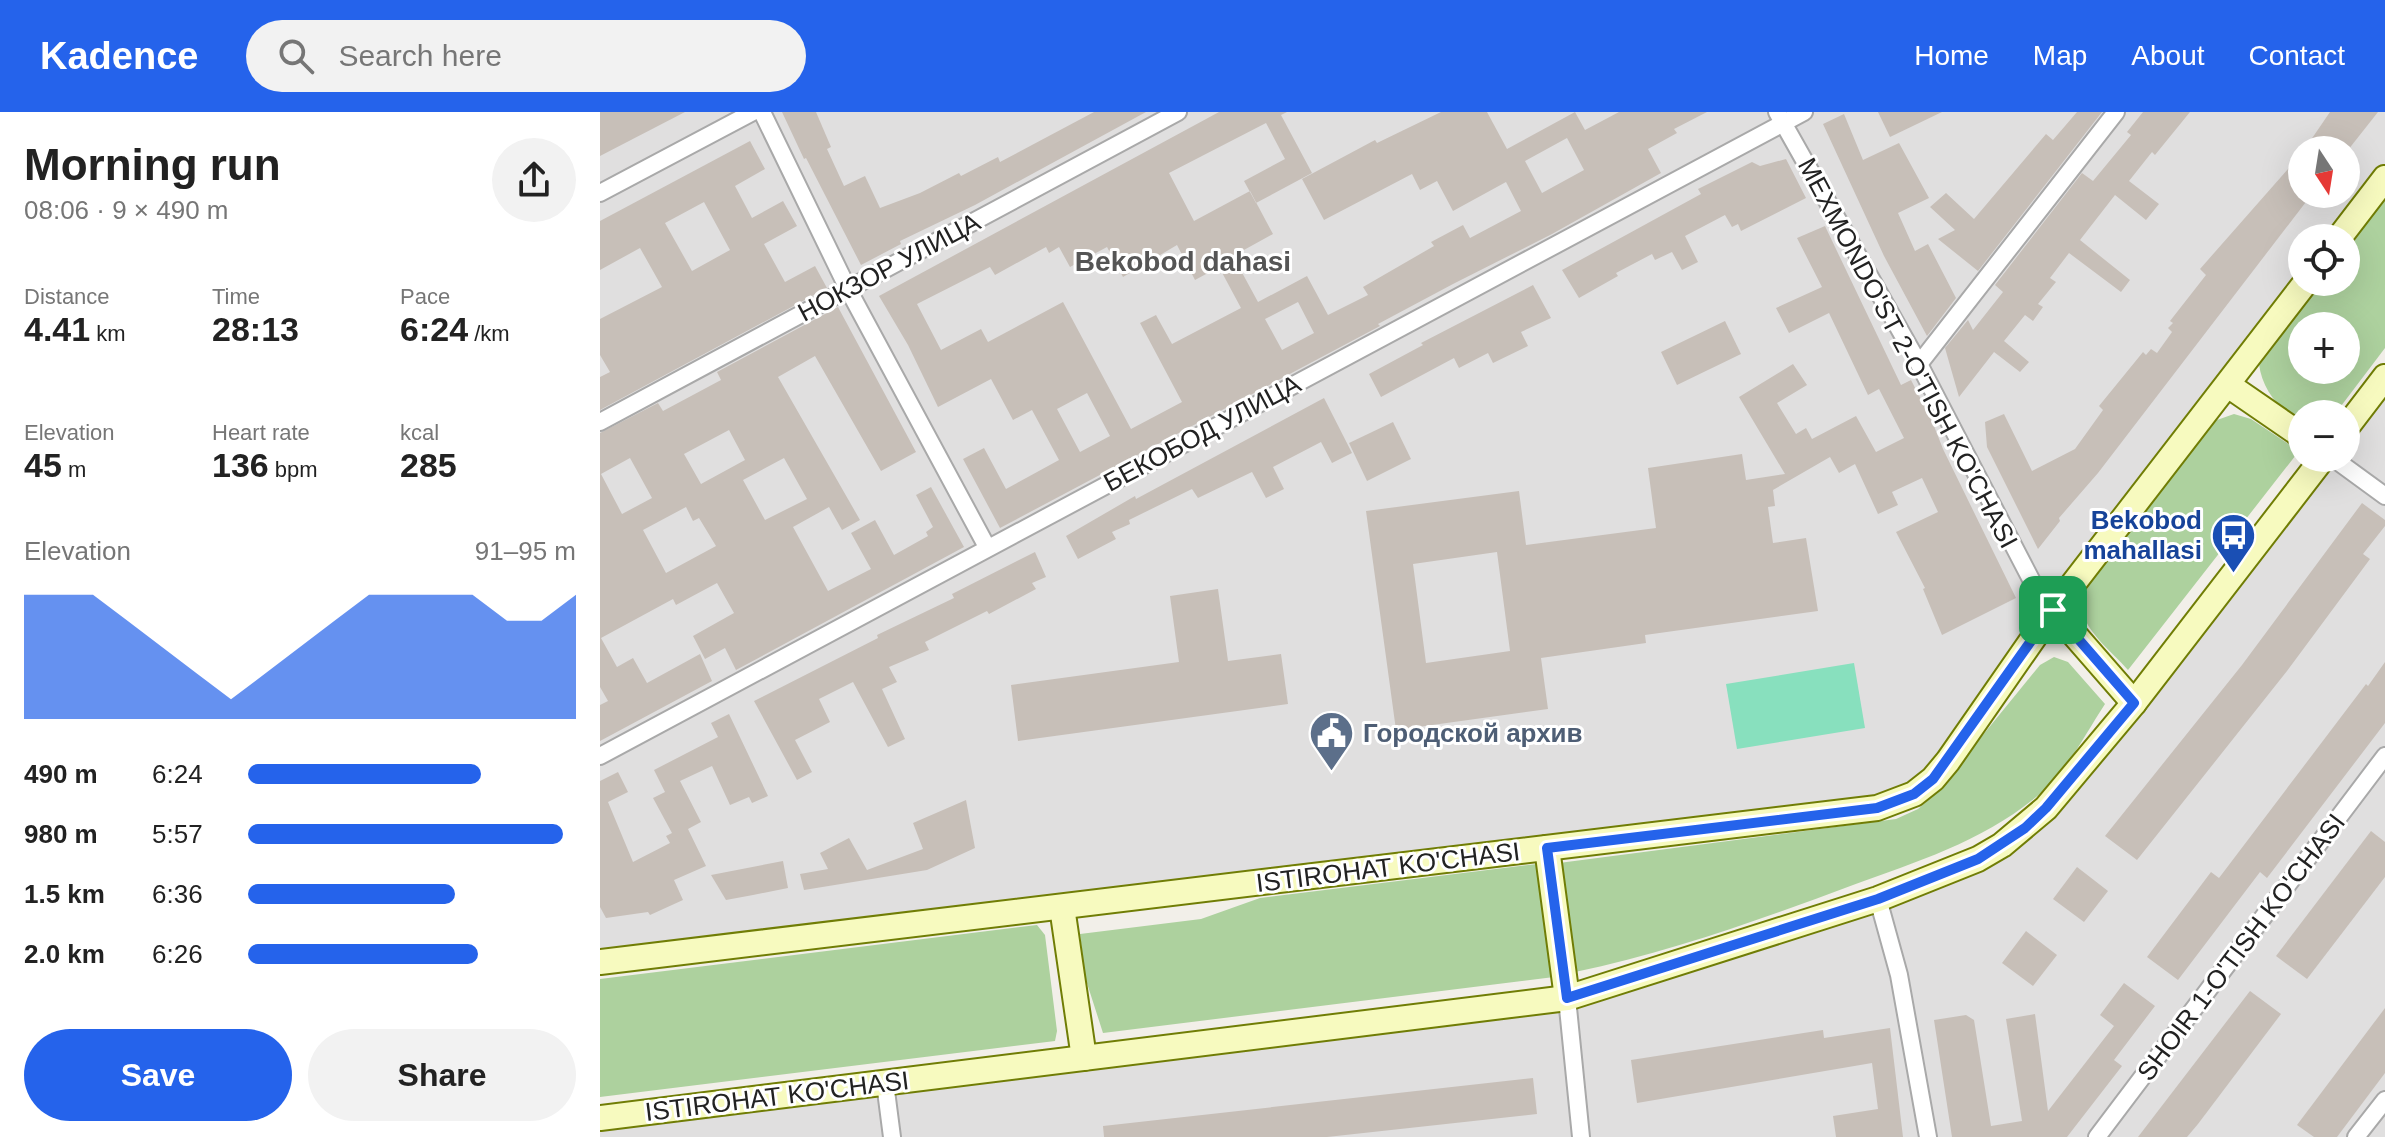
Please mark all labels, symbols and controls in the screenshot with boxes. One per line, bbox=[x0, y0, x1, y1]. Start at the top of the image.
search box bbox=[246, 20, 806, 92]
icon: search bbox=[274, 34, 318, 78]
text: Kadence bbox=[40, 35, 198, 77]
text: Search here bbox=[338, 39, 502, 72]
text: Home bbox=[1914, 40, 1989, 71]
text: Map bbox=[2033, 40, 2087, 71]
text: About bbox=[2131, 40, 2205, 71]
text: Contact bbox=[2249, 40, 2345, 71]
north arrow bbox=[2288, 136, 2360, 208]
map controls bbox=[2288, 136, 2360, 472]
button: share bbox=[492, 138, 576, 222]
text: Morning run bbox=[24, 140, 281, 189]
street label: MEXMONDO'ST 2-O'TISH KO'CHASI bbox=[1792, 153, 2024, 553]
text: 08:06 · 9 × 490 m bbox=[24, 195, 229, 225]
street label: НОКЗОР УЛИЦА bbox=[793, 206, 986, 328]
button: locate bbox=[2288, 224, 2360, 296]
district label: Bekobod dahasi bbox=[1075, 246, 1291, 277]
text: Distance bbox=[24, 284, 110, 309]
text: Time bbox=[212, 284, 260, 309]
text: Pace bbox=[400, 284, 450, 309]
text: 4.41 bbox=[24, 310, 90, 348]
text: 28:13 bbox=[212, 310, 299, 348]
text: 6:24 bbox=[400, 310, 468, 348]
button: + bbox=[2288, 312, 2360, 384]
text: km bbox=[90, 321, 126, 346]
text: /km bbox=[468, 321, 510, 346]
street label: БЕКОБОД УЛИЦА bbox=[1098, 368, 1306, 498]
button: − bbox=[2288, 400, 2360, 472]
text: Elevation bbox=[24, 420, 115, 445]
text: Heart rate bbox=[212, 420, 310, 445]
text: kcal bbox=[400, 420, 439, 445]
text: 45 bbox=[24, 446, 62, 484]
text: 136 bbox=[212, 446, 269, 484]
text: 285 bbox=[400, 446, 457, 484]
text: m bbox=[62, 457, 86, 482]
text: bpm bbox=[269, 457, 318, 482]
place label: Bekobod mahallasi bbox=[2083, 505, 2202, 565]
bus stop icon: Bekobod mahallasi bbox=[2209, 511, 2257, 574]
text: Elevation bbox=[24, 536, 131, 566]
text: 91–95 m bbox=[475, 536, 576, 566]
pin bbox=[2019, 576, 2087, 644]
icon: arrive bbox=[2031, 588, 2075, 632]
public building icon: Городской архив bbox=[1308, 709, 1356, 772]
place label: Городской архив bbox=[1363, 718, 1583, 748]
text: 490 m bbox=[24, 759, 98, 789]
text: 6:24 bbox=[152, 759, 203, 789]
street label: SHOIR 1-O'TISH KO'CHASI bbox=[2131, 808, 2351, 1086]
text: 980 m bbox=[24, 819, 98, 849]
text: 5:57 bbox=[152, 819, 203, 849]
street label: ISTIROHAT KO'CHASI bbox=[1254, 836, 1522, 898]
text: 1.5 km bbox=[24, 879, 105, 909]
text: 6:36 bbox=[152, 879, 203, 909]
text: 2.0 km bbox=[24, 939, 105, 969]
text: 6:26 bbox=[152, 939, 203, 969]
button: Save bbox=[24, 1029, 292, 1121]
button: Share bbox=[308, 1029, 576, 1121]
street label: ISTIROHAT KO'CHASI bbox=[643, 1065, 911, 1127]

